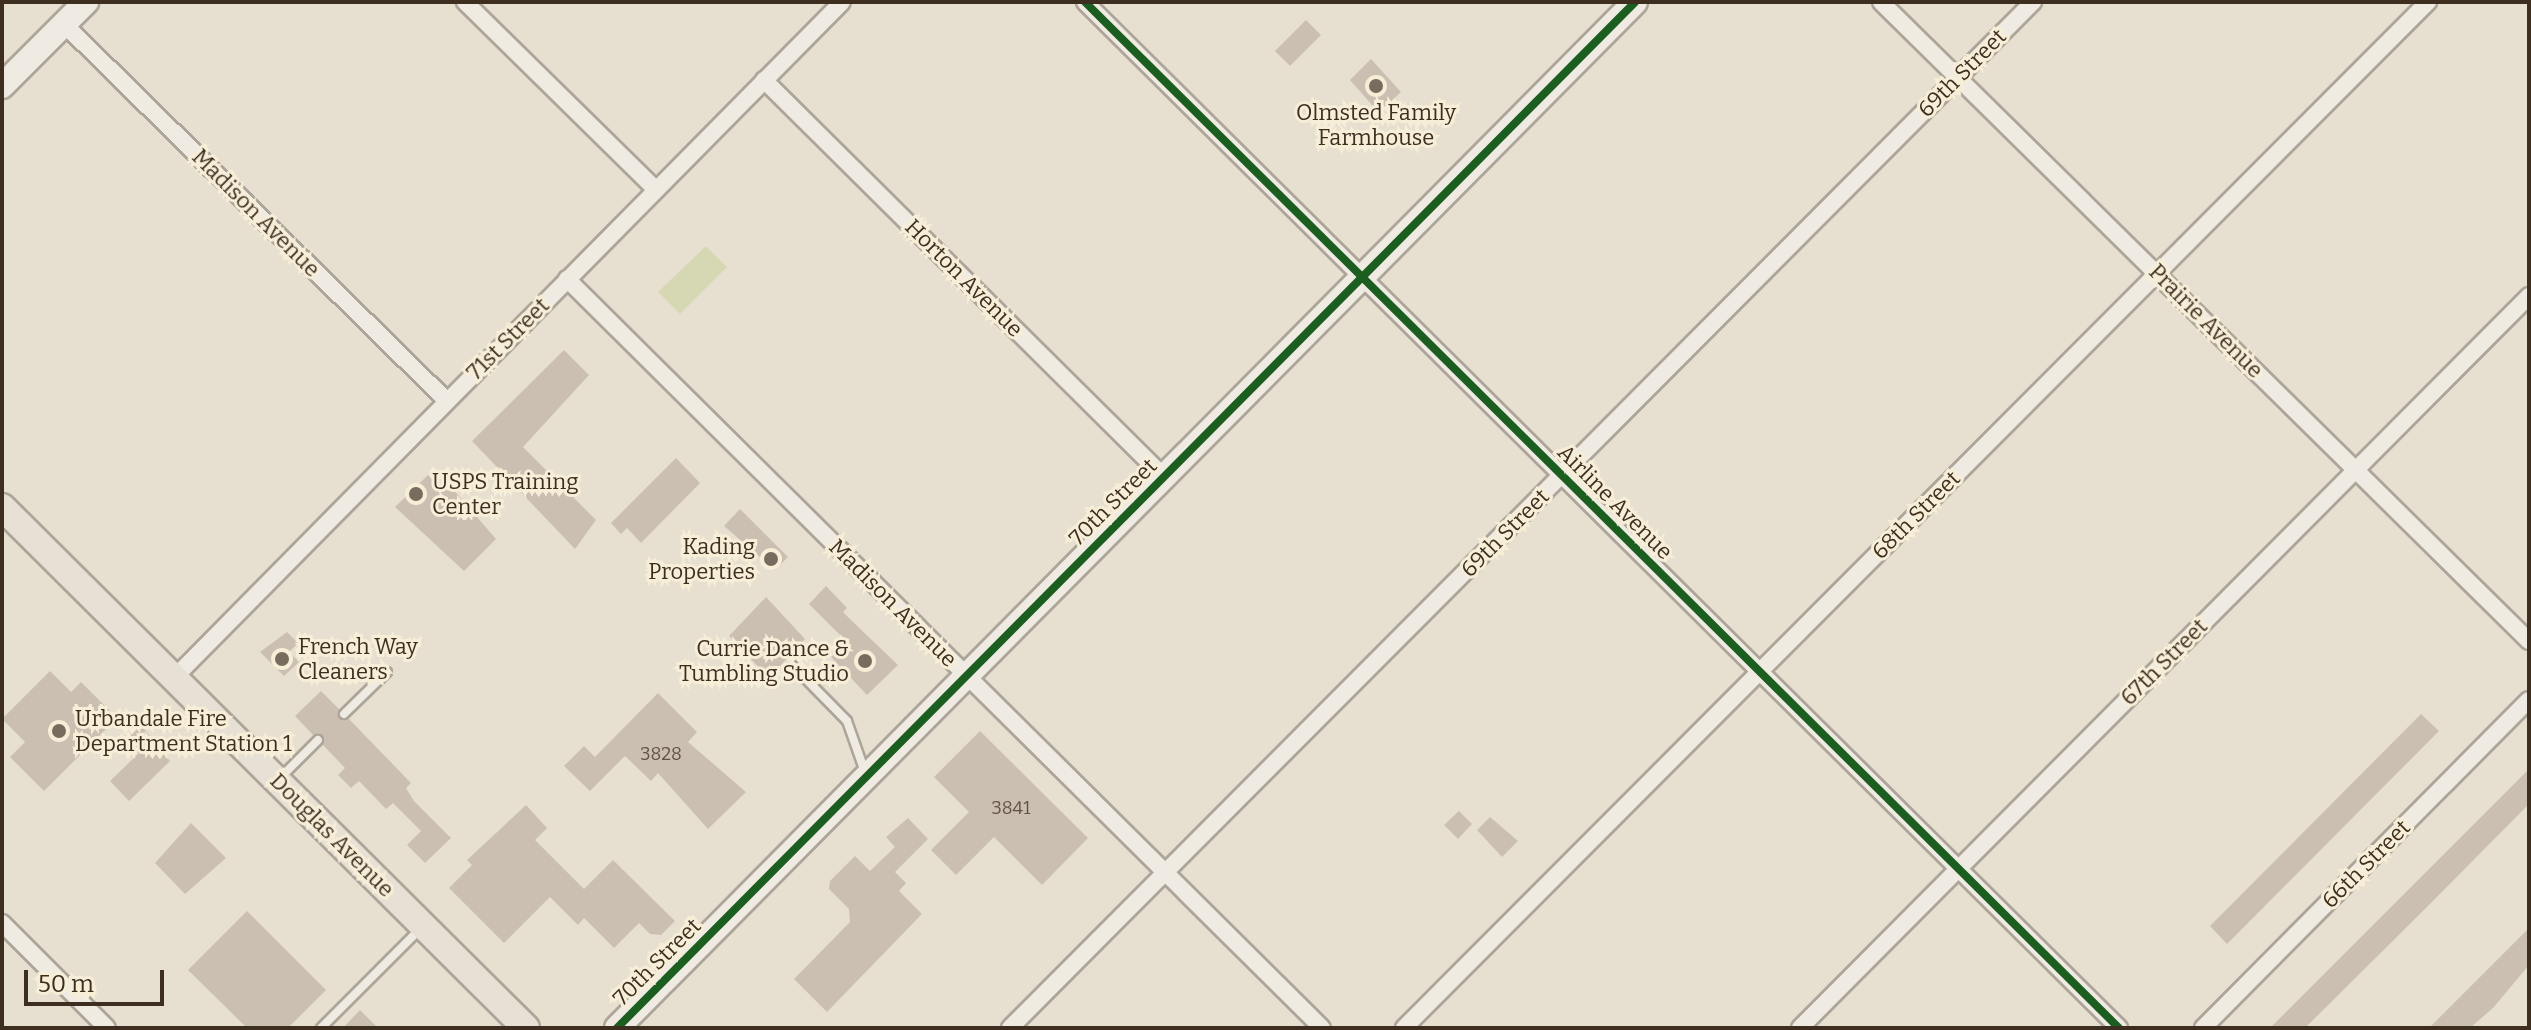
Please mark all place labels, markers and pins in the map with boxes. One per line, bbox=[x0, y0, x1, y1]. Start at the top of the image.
marker: Olmsted Family Farmhouse bbox=[1367, 77, 1385, 95]
place label: Olmsted Family Farmhouse bbox=[1296, 99, 1456, 150]
place label: USPS Training Center bbox=[432, 468, 578, 520]
marker: USPS Training Center bbox=[407, 485, 425, 503]
place label: Kading Properties bbox=[648, 533, 755, 584]
marker: Kading Properties bbox=[762, 550, 780, 568]
place label: French Way Cleaners bbox=[298, 633, 418, 684]
place label: Currie Dance & Tumbling Studio bbox=[679, 635, 849, 686]
marker: French Way Cleaners bbox=[273, 650, 291, 668]
marker: Currie Dance & Tumbling Studio bbox=[856, 652, 874, 670]
place label: Urbandale Fire Department Station 1 bbox=[75, 705, 292, 756]
marker: Urbandale Fire Department Station 1 bbox=[50, 722, 68, 740]

